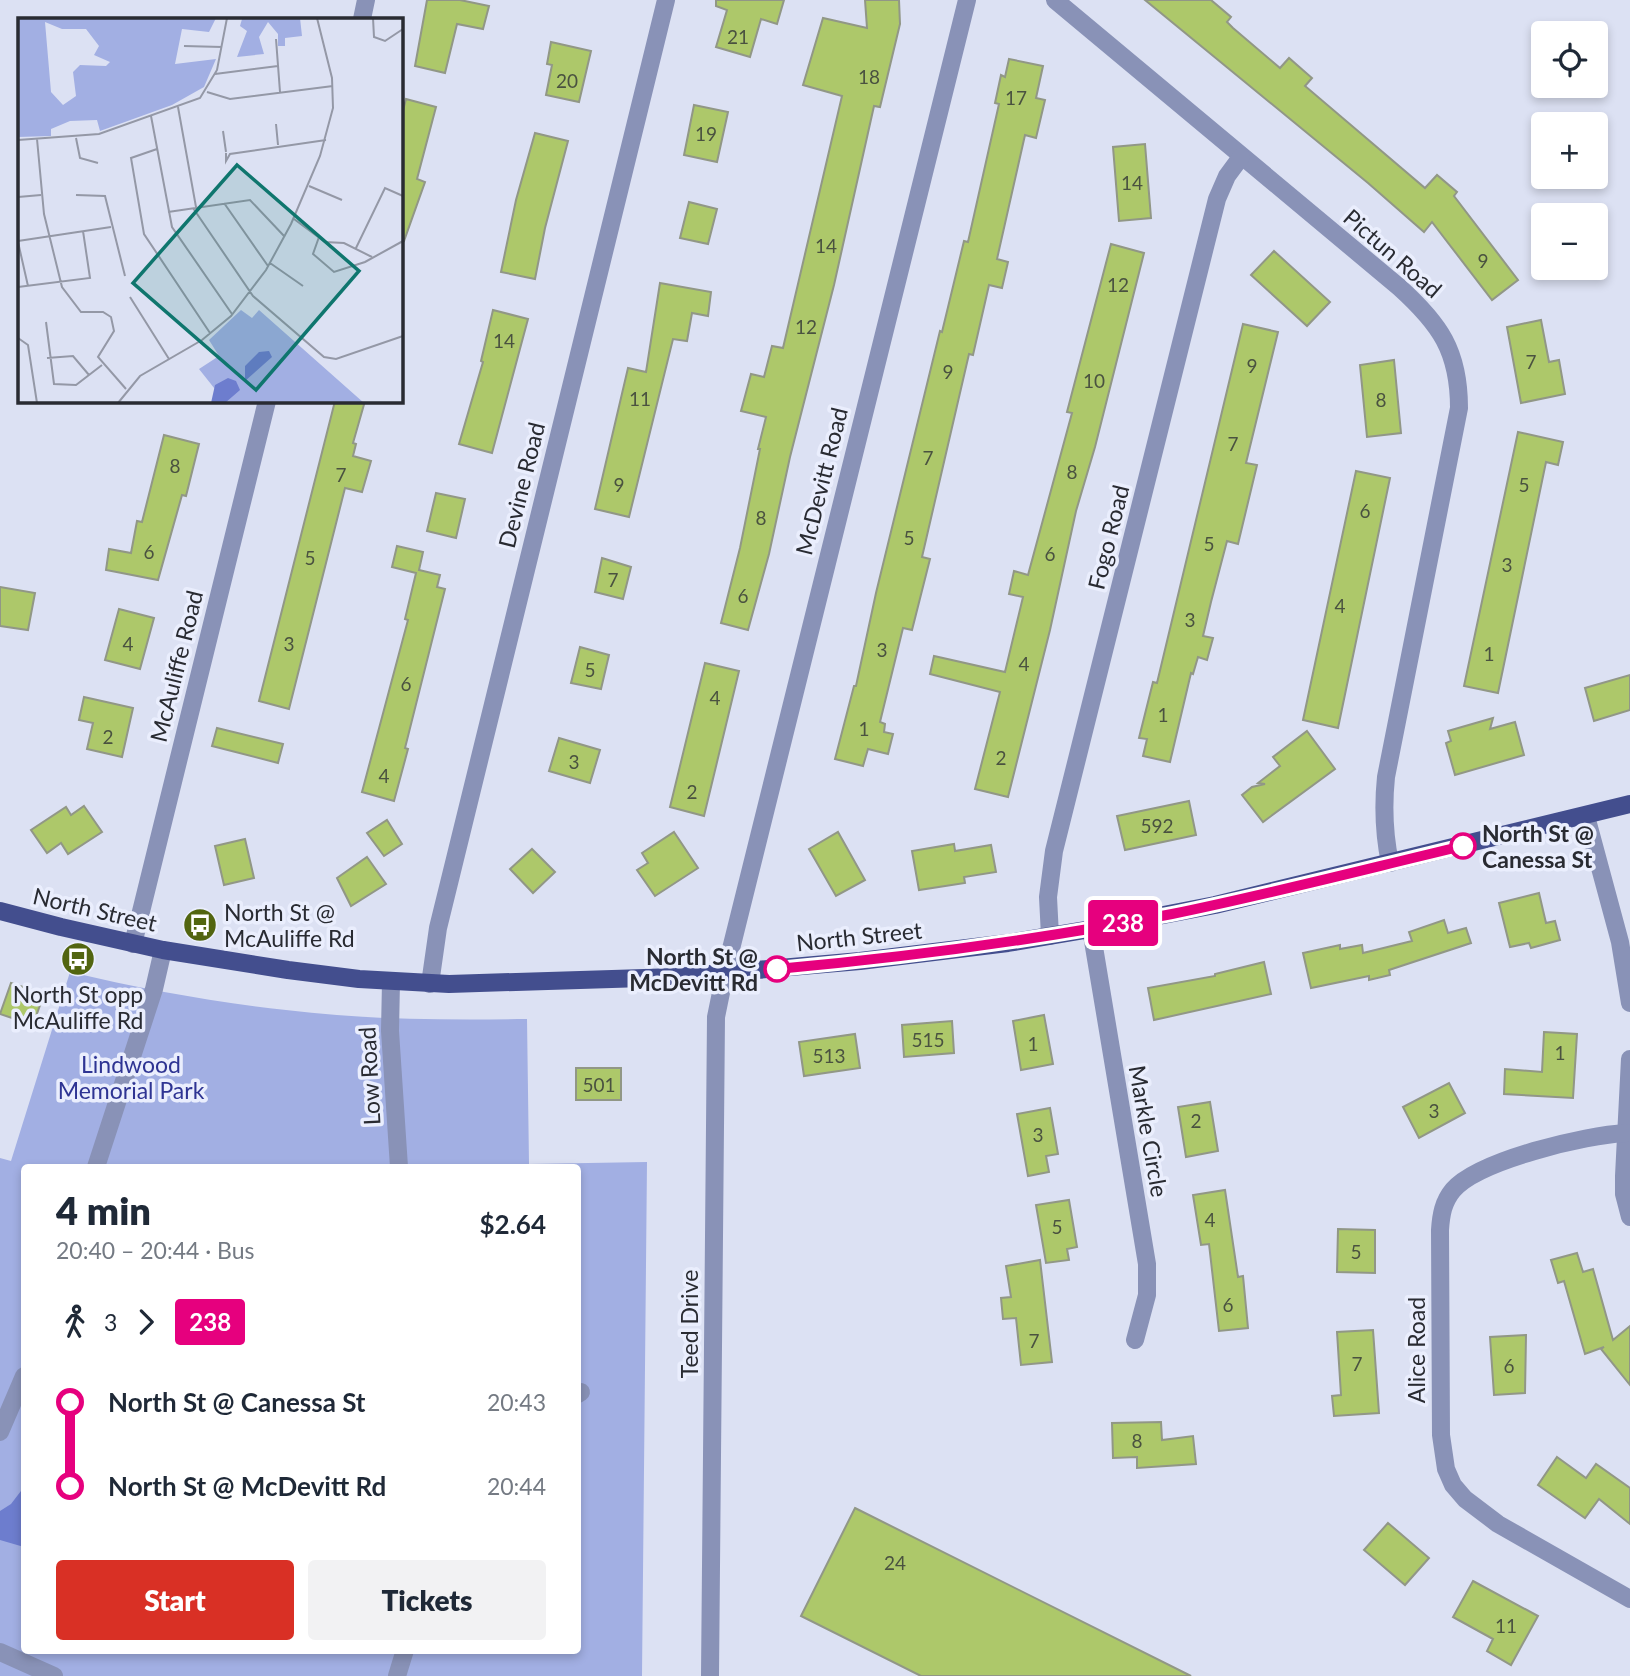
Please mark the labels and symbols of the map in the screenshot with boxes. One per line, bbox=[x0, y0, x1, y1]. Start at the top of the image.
inset map bbox=[18, 18, 402, 402]
house number: 21 bbox=[727, 25, 749, 48]
house number: 18 bbox=[858, 65, 880, 88]
house number: 20 bbox=[556, 69, 578, 92]
house number: 17 bbox=[1005, 86, 1027, 109]
house number: 19 bbox=[695, 122, 717, 145]
house number: 14 bbox=[1121, 171, 1143, 194]
street label: Pictun Road bbox=[1338, 203, 1448, 303]
house number: 14 bbox=[815, 234, 837, 257]
house number: 9 bbox=[1477, 249, 1489, 272]
house number: 12 bbox=[1107, 273, 1129, 296]
house number: 12 bbox=[795, 315, 817, 338]
house number: 14 bbox=[493, 329, 515, 352]
house number: 7 bbox=[1525, 350, 1537, 373]
house number: 9 bbox=[1246, 354, 1258, 377]
house number: 9 bbox=[942, 360, 954, 383]
house number: 10 bbox=[1083, 369, 1105, 392]
house number: 11 bbox=[629, 387, 651, 410]
house number: 8 bbox=[1375, 388, 1387, 411]
street label: McDevitt Road bbox=[789, 404, 853, 558]
street label: Devine Road bbox=[492, 419, 550, 551]
house number: 7 bbox=[1227, 432, 1239, 455]
house number: 7 bbox=[922, 446, 934, 469]
house number: 8 bbox=[169, 454, 181, 477]
house number: 8 bbox=[1066, 460, 1078, 483]
house number: 7 bbox=[335, 463, 347, 486]
house number: 9 bbox=[613, 473, 625, 496]
house number: 5 bbox=[1518, 473, 1530, 496]
street label: Fogo Road bbox=[1082, 482, 1134, 592]
house number: 6 bbox=[1359, 499, 1371, 522]
house number: 8 bbox=[755, 506, 767, 529]
house number: 5 bbox=[903, 526, 915, 549]
house number: 5 bbox=[1203, 532, 1215, 555]
house number: 6 bbox=[143, 540, 155, 563]
house number: 6 bbox=[1044, 542, 1056, 565]
house number: 5 bbox=[304, 546, 316, 569]
house number: 3 bbox=[1501, 553, 1513, 576]
house number: 7 bbox=[607, 568, 619, 591]
house number: 6 bbox=[737, 584, 749, 607]
street label: McAuliffe Road bbox=[144, 587, 208, 745]
house number: 4 bbox=[1334, 594, 1346, 617]
house number: 3 bbox=[1184, 608, 1196, 631]
house number: 4 bbox=[122, 632, 134, 655]
house number: 3 bbox=[283, 632, 295, 655]
house number: 3 bbox=[876, 638, 888, 661]
house number: 1 bbox=[1483, 642, 1495, 665]
house number: 4 bbox=[1018, 652, 1030, 675]
house number: 5 bbox=[584, 658, 596, 681]
house number: 6 bbox=[400, 672, 412, 695]
house number: 4 bbox=[709, 686, 721, 709]
house number: 1 bbox=[1157, 703, 1169, 726]
house number: 1 bbox=[858, 717, 870, 740]
house number: 2 bbox=[102, 725, 114, 748]
house number: 2 bbox=[995, 746, 1007, 769]
house number: 3 bbox=[568, 750, 580, 773]
house number: 4 bbox=[378, 764, 390, 787]
house number: 2 bbox=[686, 780, 698, 803]
house number: 592 bbox=[1140, 814, 1174, 837]
place label: North St @ Canessa St bbox=[1482, 819, 1594, 873]
marker: North St @ Canessa St bbox=[1450, 833, 1476, 859]
street label: North Street bbox=[30, 881, 160, 937]
place label: North St @ McAuliffe Rd bbox=[224, 898, 355, 952]
line badge: 238 bbox=[1083, 900, 1163, 946]
bus stop icon: North St @ McAuliffe Rd bbox=[181, 906, 219, 944]
street label: North Street bbox=[795, 915, 924, 957]
bus stop icon: North St opp McAuliffe Rd bbox=[59, 940, 97, 978]
place label: North St @ McDevitt Rd bbox=[629, 942, 758, 996]
marker: North St @ McDevitt Rd bbox=[764, 956, 790, 982]
place label: North St opp McAuliffe Rd bbox=[13, 980, 143, 1034]
street label: Low Road bbox=[352, 1026, 386, 1126]
house number: 515 bbox=[911, 1028, 945, 1051]
house number: 1 bbox=[1027, 1032, 1039, 1055]
house number: 1 bbox=[1554, 1041, 1566, 1064]
house number: 513 bbox=[812, 1044, 846, 1067]
park label: Lindwood Memorial Park bbox=[58, 1050, 205, 1104]
street label: Markle Circle bbox=[1124, 1063, 1174, 1199]
house number: 501 bbox=[582, 1073, 616, 1096]
house number: 3 bbox=[1428, 1099, 1440, 1122]
house number: 2 bbox=[1190, 1109, 1202, 1132]
house number: 3 bbox=[1032, 1123, 1044, 1146]
house number: 4 bbox=[1204, 1208, 1216, 1231]
house number: 5 bbox=[1051, 1215, 1063, 1238]
house number: 5 bbox=[1350, 1240, 1362, 1263]
street label: Teed Drive bbox=[675, 1270, 703, 1378]
house number: 6 bbox=[1222, 1293, 1234, 1316]
street label: Alice Road bbox=[1402, 1297, 1430, 1403]
house number: 7 bbox=[1028, 1329, 1040, 1352]
house number: 7 bbox=[1351, 1352, 1363, 1375]
house number: 6 bbox=[1503, 1354, 1515, 1377]
house number: 8 bbox=[1131, 1429, 1143, 1452]
house number: 24 bbox=[884, 1551, 906, 1574]
house number: 11 bbox=[1495, 1614, 1517, 1637]

